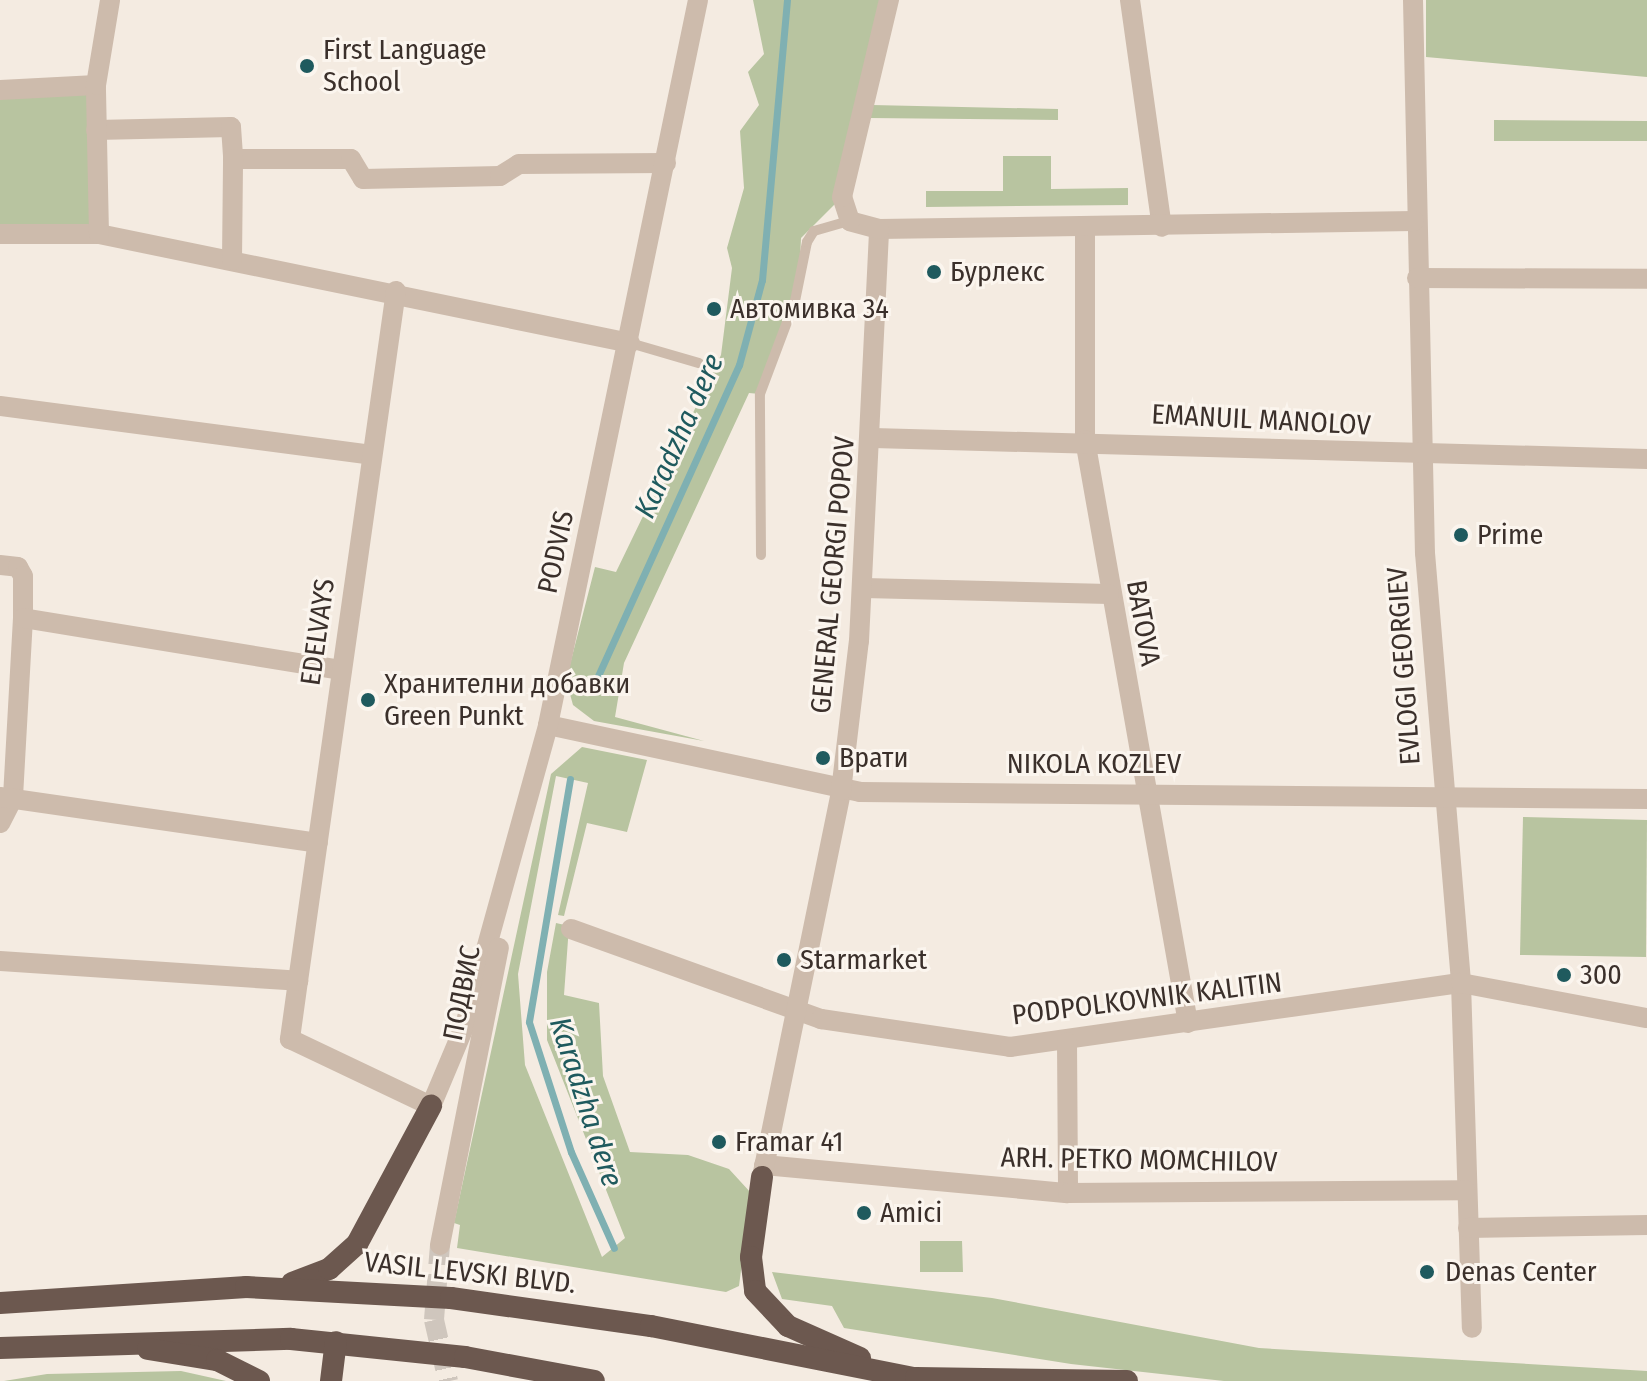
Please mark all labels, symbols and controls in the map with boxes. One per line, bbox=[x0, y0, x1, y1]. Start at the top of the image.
place label: First Language School bbox=[323, 33, 487, 99]
marker: First Language School bbox=[298, 57, 316, 75]
place label: Бурлекс bbox=[950, 255, 1045, 289]
marker: Бурлекс bbox=[925, 263, 943, 281]
place label: Автомивка 34 bbox=[730, 292, 889, 326]
marker: Автомивка 34 bbox=[705, 300, 723, 318]
water label: Karadzha dere bbox=[627, 348, 731, 524]
street label: EMANUIL MANOLOV bbox=[1150, 397, 1372, 443]
street label: GENERAL GEORGI POPOV bbox=[804, 435, 862, 715]
street label: PODVIS bbox=[531, 508, 581, 596]
place label: Prime bbox=[1477, 518, 1543, 552]
marker: Prime bbox=[1452, 526, 1470, 544]
street label: EVLOGI GEORGIEV bbox=[1380, 566, 1428, 766]
street label: EDELVAYS bbox=[294, 576, 342, 688]
street label: BATOVA bbox=[1119, 577, 1167, 669]
place label: Хранителни добавки Green Punkt bbox=[384, 667, 630, 733]
marker: Хранителни добавки Green Punkt bbox=[359, 691, 377, 709]
place label: Врати bbox=[839, 741, 909, 775]
street label: NIKOLA KOZLEV bbox=[1007, 747, 1181, 781]
marker: Врати bbox=[814, 749, 832, 767]
street label: ПОДВИС bbox=[436, 943, 488, 1043]
place label: Starmarket bbox=[800, 943, 927, 977]
marker: Starmarket bbox=[775, 951, 793, 969]
place label: 300 bbox=[1580, 958, 1622, 992]
street label: PODPOLKOVNIK KALITIN bbox=[1010, 966, 1284, 1032]
marker: 300 bbox=[1555, 966, 1573, 984]
water label: Karadzha dere bbox=[542, 1013, 630, 1191]
place label: Framar 41 bbox=[735, 1125, 843, 1159]
marker: Framar 41 bbox=[710, 1133, 728, 1151]
street label: ARH. PETKO MOMCHILOV bbox=[1000, 1141, 1278, 1179]
place label: Amici bbox=[880, 1196, 942, 1230]
marker: Amici bbox=[855, 1204, 873, 1222]
street label: VASIL LEVSKI BLVD. bbox=[363, 1245, 577, 1301]
place label: Denas Center bbox=[1445, 1255, 1597, 1289]
marker: Denas Center bbox=[1416, 1261, 1438, 1283]

